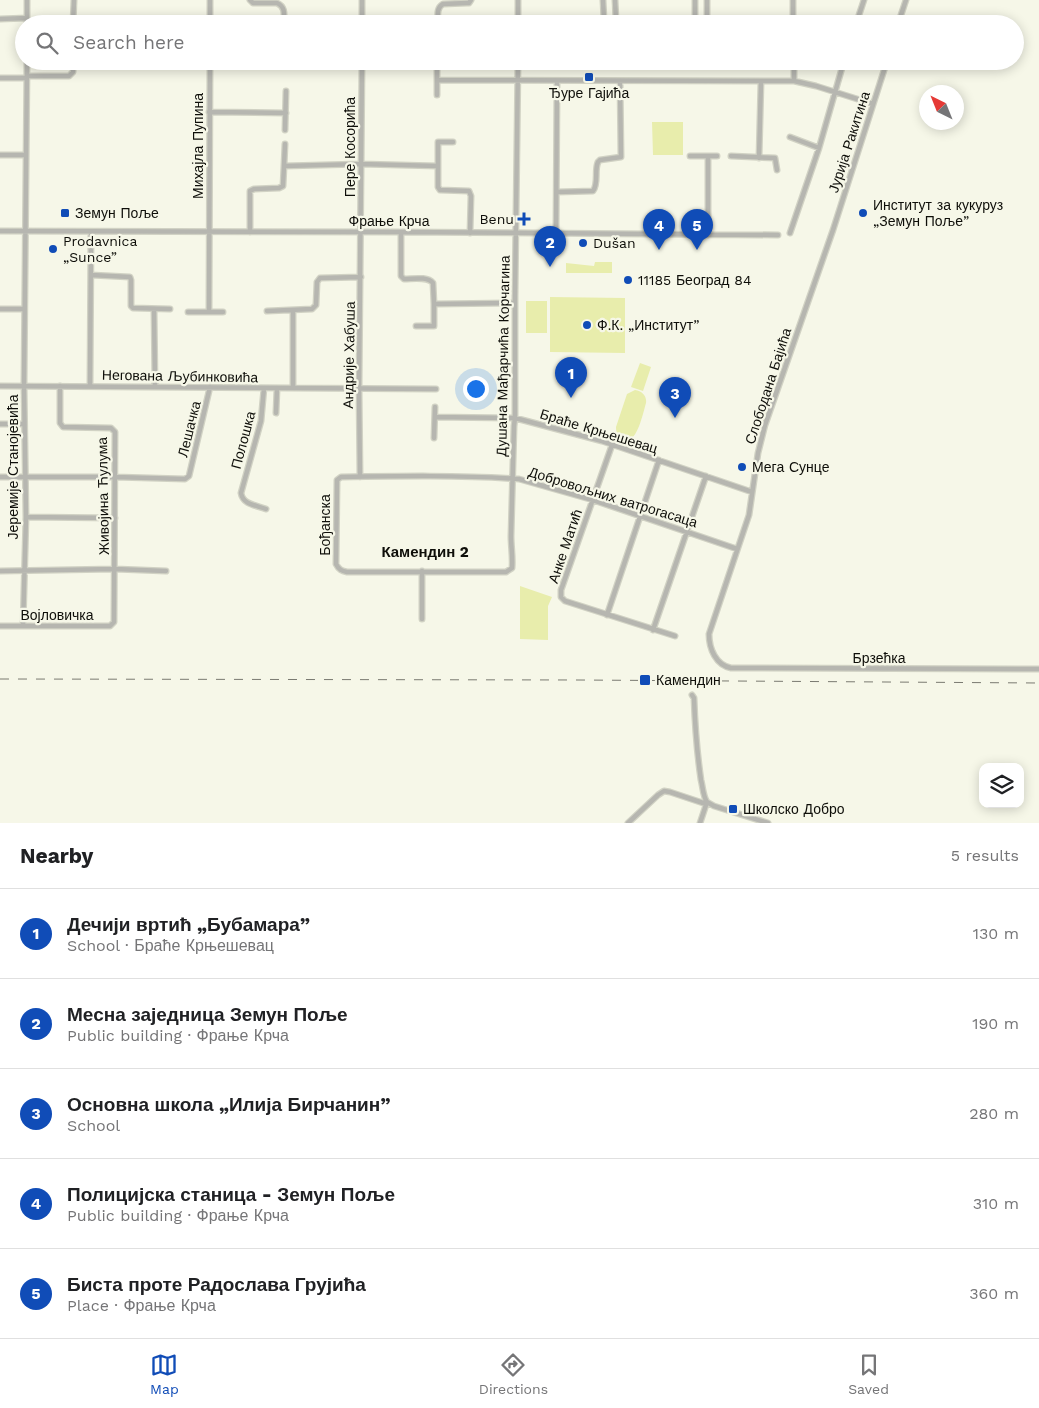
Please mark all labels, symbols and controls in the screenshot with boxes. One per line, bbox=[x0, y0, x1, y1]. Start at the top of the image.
search box bbox=[15, 15, 1024, 70]
icon: search bbox=[33, 29, 61, 57]
text: Search here bbox=[73, 31, 184, 54]
marker: Ђуре Гајића bbox=[583, 71, 595, 83]
place label: Ђуре Гајића bbox=[549, 85, 629, 101]
north arrow bbox=[919, 85, 964, 130]
street label: Јурија Ракитина bbox=[825, 89, 873, 195]
street label: Михајла Пупина bbox=[190, 93, 206, 199]
street label: Пере Косорића bbox=[342, 97, 358, 197]
place label: Институт за кукуруз „Земун Поље” bbox=[873, 197, 1003, 229]
place label: Земун Поље bbox=[75, 205, 159, 221]
marker: Земун Поље bbox=[59, 207, 71, 219]
marker: Институт за кукуруз „Земун Поље” bbox=[857, 207, 869, 219]
pin: 4 bbox=[643, 209, 675, 250]
pin: 5 bbox=[681, 209, 713, 250]
place label: Benu bbox=[479, 211, 514, 227]
street label: Фрање Крча bbox=[349, 213, 430, 229]
marker: Benu bbox=[518, 213, 530, 225]
pin: 2 bbox=[534, 226, 566, 267]
place label: Prodavnica „Sunce” bbox=[63, 233, 137, 265]
place label: Dušan bbox=[593, 235, 636, 251]
marker: Dušan bbox=[577, 237, 589, 249]
marker: Prodavnica „Sunce” bbox=[47, 243, 59, 255]
street label: Душана Мађарчића Корчагина bbox=[493, 255, 513, 457]
place label: 11185 Београд 84 bbox=[638, 272, 752, 288]
marker: 11185 Београд 84 bbox=[622, 274, 634, 286]
street label: Андрије Хабуша bbox=[340, 301, 358, 409]
place label: Ф.К. „Институт” bbox=[597, 317, 699, 333]
marker: Ф.К. „Институт” bbox=[581, 319, 593, 331]
street label: Слободана Бајића bbox=[742, 326, 794, 446]
pin: 1 bbox=[555, 357, 587, 398]
street label: Негована Љубинковића bbox=[102, 367, 258, 385]
your location bbox=[463, 376, 489, 402]
pin: 3 bbox=[659, 377, 691, 418]
street label: Јеремије Станојевића bbox=[5, 394, 21, 539]
street label: Лешачка bbox=[174, 399, 204, 459]
street label: Браће Крњешевац bbox=[538, 405, 660, 457]
street label: Полошка bbox=[228, 409, 258, 471]
street label: Живојина Ћулума bbox=[94, 437, 112, 555]
place label: Мега Сунце bbox=[752, 459, 830, 475]
marker: Мега Сунце bbox=[736, 461, 748, 473]
street label: Добровољних ватрогасаца bbox=[526, 464, 700, 530]
street label: Бођанска bbox=[317, 494, 333, 556]
street label: Анке Матић bbox=[545, 507, 585, 585]
district label: Камендин 2 bbox=[381, 543, 469, 561]
street label: Војловичка bbox=[20, 607, 94, 623]
street label: Брзећка bbox=[853, 650, 906, 666]
place label: Камендин bbox=[656, 672, 721, 688]
marker: Камендин bbox=[638, 673, 652, 687]
map controls bbox=[979, 763, 1024, 808]
button: layers bbox=[979, 763, 1024, 808]
place label: Школско Добро bbox=[743, 801, 845, 817]
marker: Школско Добро bbox=[727, 803, 739, 815]
text: Nearby bbox=[20, 843, 93, 868]
text: 5 results bbox=[951, 846, 1019, 865]
text: Дечији вртић „Бубамара” bbox=[67, 913, 310, 936]
text: 1 bbox=[33, 924, 39, 943]
text: 130 m bbox=[973, 924, 1019, 943]
text: School · Браће Крњешевац bbox=[67, 936, 274, 955]
text: Месна заједница Земун Поље bbox=[67, 1003, 348, 1026]
text: 2 bbox=[31, 1014, 41, 1033]
text: 190 m bbox=[972, 1014, 1019, 1033]
text: Public building · Фрање Крча bbox=[67, 1026, 289, 1045]
text: Основна школа „Илија Бирчанин” bbox=[67, 1093, 391, 1116]
text: 3 bbox=[31, 1104, 41, 1123]
text: 280 m bbox=[969, 1104, 1019, 1123]
text: School bbox=[67, 1116, 120, 1135]
text: Полицијска станица - Земун Поље bbox=[67, 1183, 395, 1206]
text: 4 bbox=[31, 1194, 41, 1213]
text: 310 m bbox=[973, 1194, 1019, 1213]
text: Public building · Фрање Крча bbox=[67, 1206, 289, 1225]
text: Биста проте Радослава Грујића bbox=[67, 1273, 366, 1296]
text: 5 bbox=[31, 1284, 41, 1303]
text: 360 m bbox=[969, 1284, 1019, 1303]
text: Place · Фрање Крча bbox=[67, 1296, 216, 1315]
tab: Map bbox=[150, 1351, 179, 1397]
tab: Directions bbox=[479, 1351, 548, 1397]
tab: Saved bbox=[848, 1351, 889, 1397]

